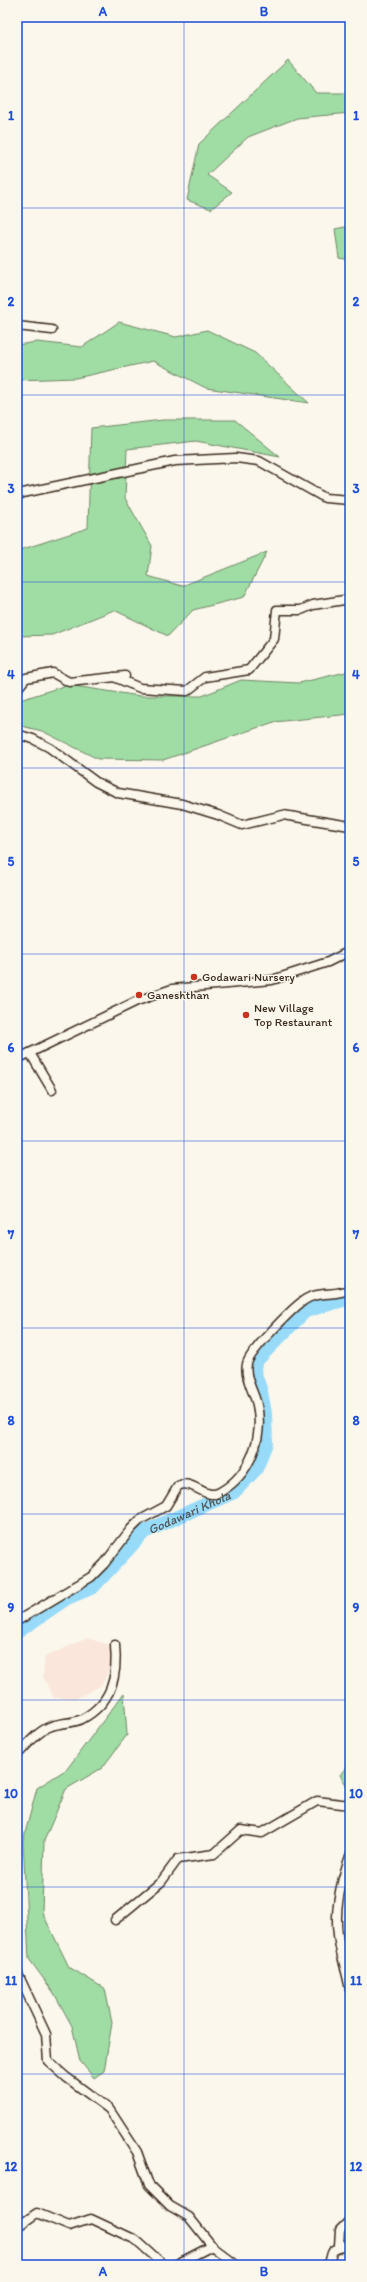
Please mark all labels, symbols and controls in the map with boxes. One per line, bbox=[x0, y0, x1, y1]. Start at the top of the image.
text: A bbox=[98, 4, 108, 19]
text: B bbox=[260, 4, 269, 19]
text: 1 bbox=[8, 108, 14, 123]
text: 1 bbox=[353, 108, 359, 123]
text: 2 bbox=[8, 294, 15, 309]
text: 2 bbox=[353, 294, 360, 309]
text: 3 bbox=[7, 481, 15, 496]
text: 3 bbox=[352, 481, 360, 496]
text: 4 bbox=[7, 667, 15, 682]
text: 4 bbox=[352, 667, 360, 682]
text: 5 bbox=[8, 854, 15, 869]
text: 5 bbox=[353, 854, 360, 869]
place label: Godawari Nursery bbox=[202, 970, 295, 984]
marker: Godawari Nursery bbox=[189, 972, 199, 982]
place label: Ganeshthan bbox=[147, 988, 210, 1002]
marker: Ganeshthan bbox=[134, 990, 144, 1000]
place label: New Village Top Restaurant bbox=[254, 1001, 333, 1029]
marker: New Village Top Restaurant bbox=[241, 1010, 251, 1020]
text: 6 bbox=[8, 1040, 15, 1055]
text: 6 bbox=[353, 1040, 360, 1055]
text: 7 bbox=[7, 1227, 15, 1242]
text: 7 bbox=[352, 1227, 360, 1242]
text: 8 bbox=[7, 1413, 15, 1428]
text: 8 bbox=[352, 1413, 360, 1428]
water label: Godawari Khola bbox=[146, 1487, 233, 1537]
text: 9 bbox=[8, 1600, 15, 1615]
text: 9 bbox=[353, 1600, 360, 1615]
text: 10 bbox=[4, 1786, 18, 1801]
text: 10 bbox=[349, 1786, 363, 1801]
text: 11 bbox=[5, 1973, 17, 1988]
text: 11 bbox=[350, 1973, 362, 1988]
text: 12 bbox=[5, 2159, 18, 2174]
text: 12 bbox=[350, 2159, 363, 2174]
text: A bbox=[98, 2264, 108, 2279]
text: B bbox=[260, 2264, 269, 2279]

